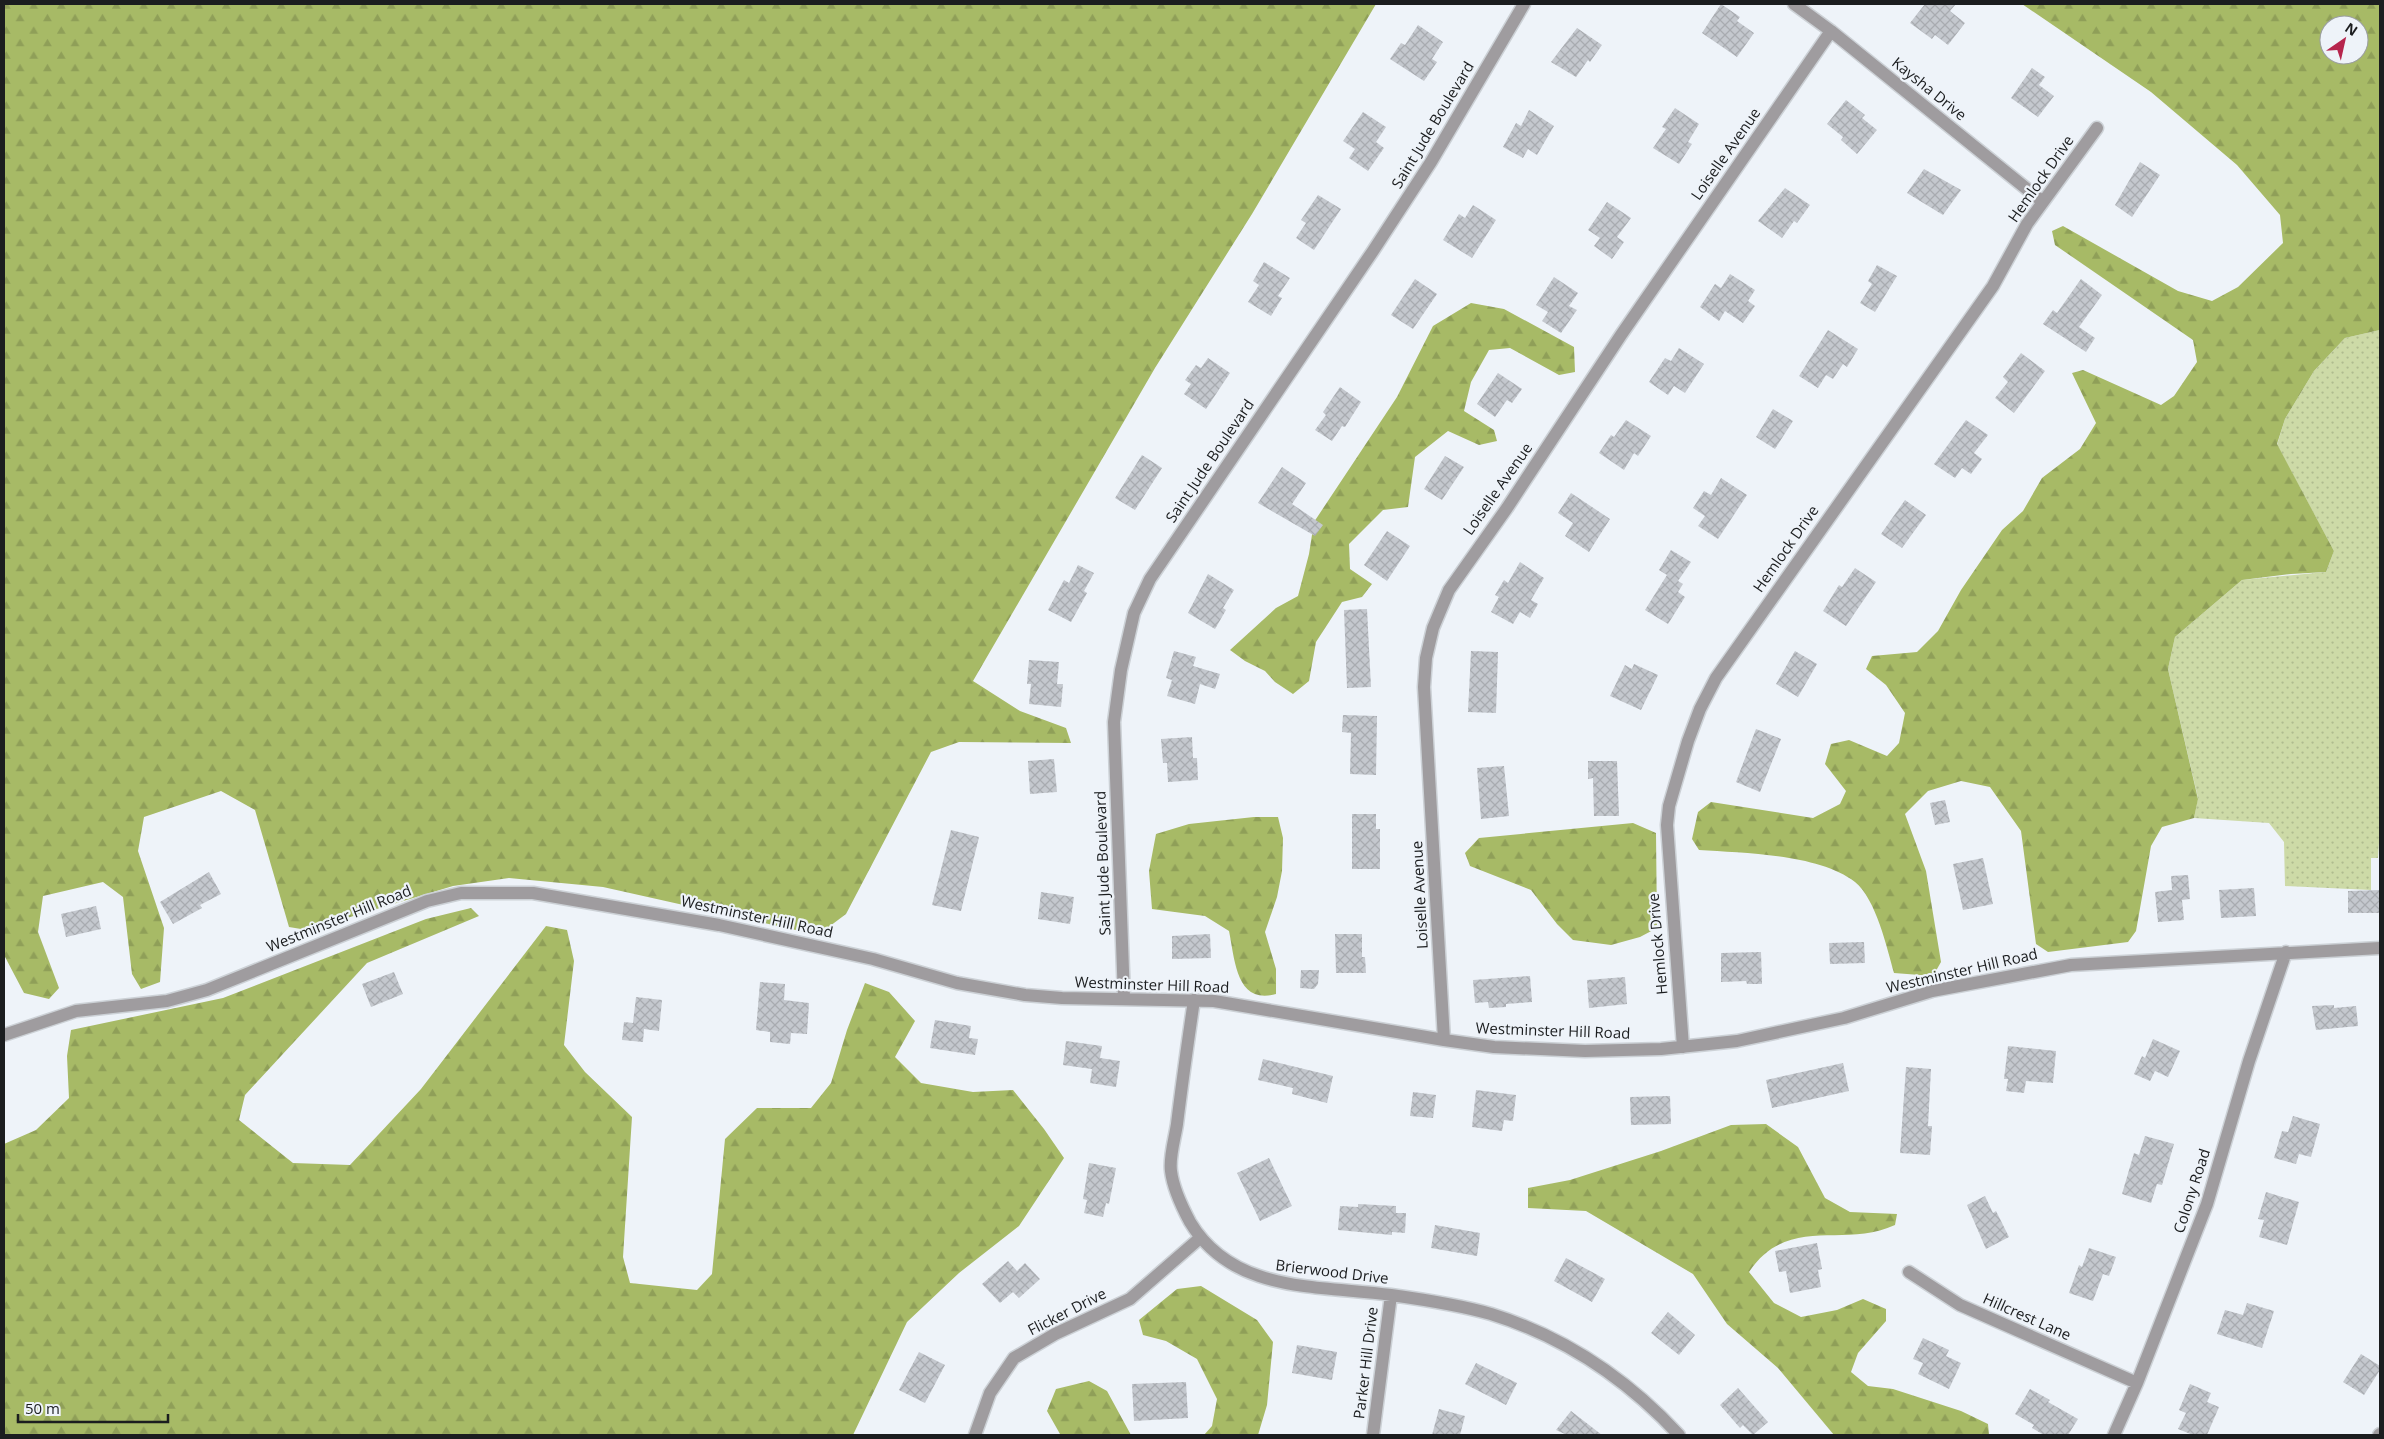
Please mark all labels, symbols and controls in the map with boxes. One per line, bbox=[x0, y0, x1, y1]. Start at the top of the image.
north arrow bbox=[2319, 15, 2369, 65]
text: N bbox=[2342, 18, 2362, 40]
street label: Kaysha Drive bbox=[1888, 52, 1971, 124]
street label: Saint Jude Boulevard bbox=[1386, 57, 1478, 192]
street label: Loiselle Avenue bbox=[1686, 103, 1764, 204]
street label: Hemlock Drive bbox=[2003, 131, 2078, 226]
street label: Saint Jude Boulevard bbox=[1160, 395, 1258, 526]
street label: Loiselle Avenue bbox=[1458, 438, 1536, 539]
street label: Hemlock Drive bbox=[1748, 501, 1823, 596]
street label: Saint Jude Boulevard bbox=[1089, 790, 1115, 936]
street label: Loiselle Avenue bbox=[1406, 840, 1432, 950]
street label: Westminster Hill Road bbox=[263, 880, 414, 956]
street label: Westminster Hill Road bbox=[679, 890, 835, 942]
street label: Hemlock Drive bbox=[1643, 892, 1671, 996]
street label: Westminster Hill Road bbox=[1884, 943, 2039, 997]
street label: Westminster Hill Road bbox=[1074, 971, 1230, 997]
street label: Westminster Hill Road bbox=[1475, 1017, 1631, 1043]
street label: Colony Road bbox=[2168, 1146, 2214, 1235]
street label: Brierwood Drive bbox=[1275, 1254, 1390, 1288]
street label: Flicker Drive bbox=[1024, 1283, 1109, 1339]
street label: Hillcrest Lane bbox=[1980, 1288, 2075, 1344]
street label: Parker Hill Drive bbox=[1348, 1306, 1382, 1420]
scale bar bbox=[18, 1392, 168, 1424]
text: 50 m bbox=[25, 1398, 60, 1418]

